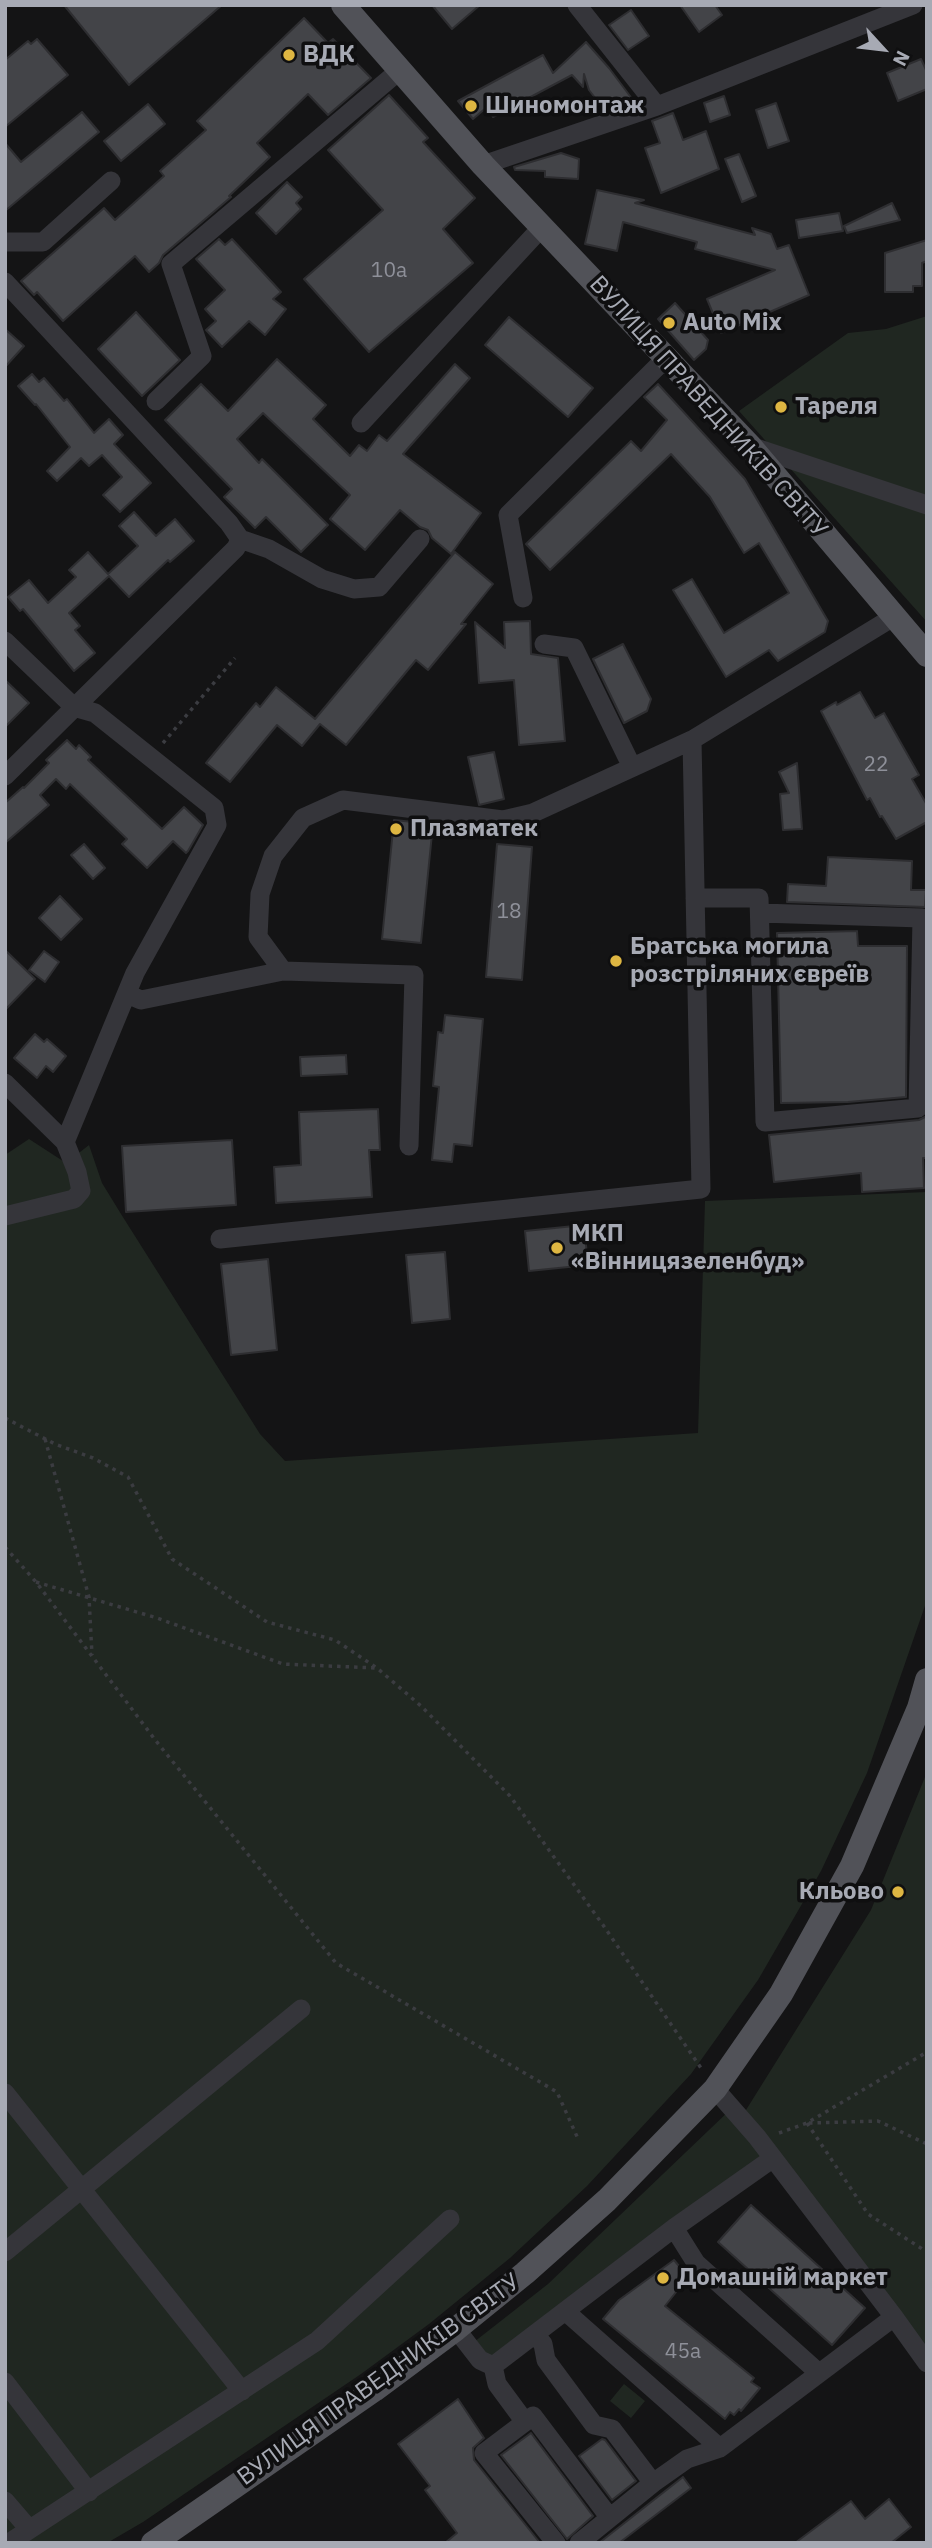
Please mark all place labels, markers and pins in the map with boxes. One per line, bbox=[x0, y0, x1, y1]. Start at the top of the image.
place label: ВДК bbox=[303, 41, 355, 69]
marker: ВДК bbox=[281, 47, 297, 63]
place label: Шиномонтаж bbox=[485, 92, 644, 120]
marker: Шиномонтаж bbox=[463, 98, 479, 114]
place label: Auto Mix bbox=[683, 309, 782, 337]
marker: Auto Mix bbox=[661, 315, 677, 331]
place label: Тареля bbox=[795, 393, 878, 421]
marker: Тареля bbox=[773, 399, 789, 415]
place label: Плазматек bbox=[410, 815, 538, 843]
marker: Плазматек bbox=[388, 821, 404, 837]
place label: Братська могила розстріляних євреїв bbox=[630, 933, 869, 989]
marker: Братська могила розстріляних євреїв bbox=[608, 953, 624, 969]
place label: МКП «Вінницязеленбуд» bbox=[571, 1220, 804, 1276]
marker: МКП «Вінницязеленбуд» bbox=[549, 1240, 565, 1256]
place label: Кльово bbox=[799, 1878, 884, 1906]
marker: Кльово bbox=[890, 1884, 906, 1900]
place label: Домашній маркет bbox=[677, 2264, 888, 2292]
marker: Домашній маркет bbox=[655, 2270, 671, 2286]

